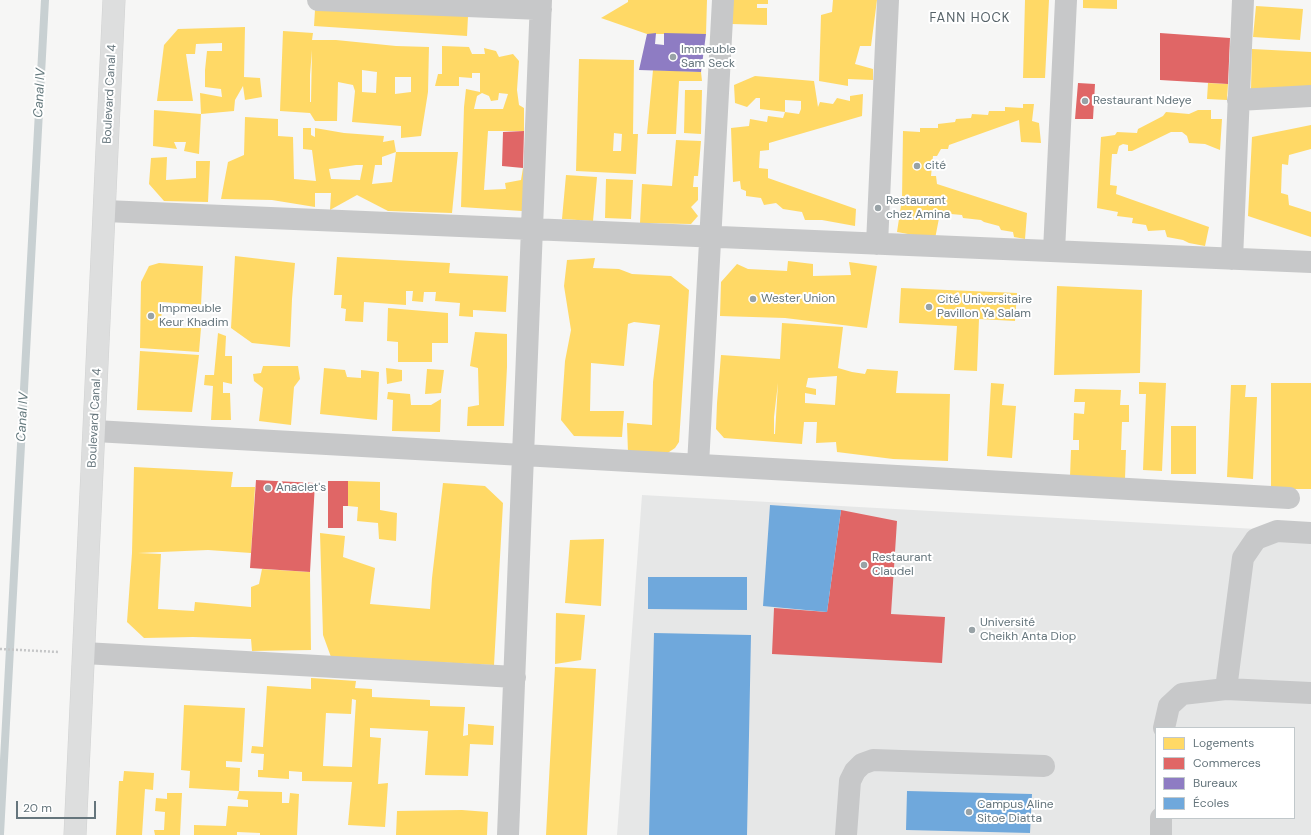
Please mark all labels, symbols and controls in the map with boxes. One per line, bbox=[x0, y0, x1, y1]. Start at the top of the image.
district label: FANN HOCK bbox=[930, 11, 1010, 27]
place label: Immeuble Sam Seck bbox=[681, 43, 736, 71]
street label: Boulevard Canal 4 bbox=[100, 44, 120, 144]
marker: Immeuble Sam Seck bbox=[668, 52, 678, 62]
water label: Canal IV bbox=[31, 68, 49, 118]
place label: Restaurant Ndeye bbox=[1093, 94, 1192, 108]
marker: Restaurant Ndeye bbox=[1080, 96, 1090, 106]
place label: cité bbox=[925, 159, 946, 173]
marker: cité bbox=[912, 161, 922, 171]
place label: Restaurant chez Amina bbox=[886, 194, 950, 222]
marker: Restaurant chez Amina bbox=[873, 203, 883, 213]
place label: Wester Union bbox=[761, 292, 835, 306]
place label: Cité Universitaire Pavillon Ya Salam bbox=[937, 293, 1032, 321]
marker: Wester Union bbox=[748, 294, 758, 304]
place label: Impmeuble Keur Khadim bbox=[159, 302, 228, 330]
marker: Cité Universitaire Pavillon Ya Salam bbox=[924, 302, 934, 312]
marker: Impmeuble Keur Khadim bbox=[146, 311, 156, 321]
street label: Boulevard Canal 4 bbox=[85, 368, 105, 468]
water label: Canal IV bbox=[14, 392, 32, 442]
place label: Anaclet's bbox=[276, 481, 326, 495]
marker: Anaclet's bbox=[263, 483, 273, 493]
place label: Restaurant Claudel bbox=[872, 551, 932, 579]
marker: Restaurant Claudel bbox=[859, 560, 869, 570]
place label: Université Cheikh Anta Diop bbox=[980, 616, 1076, 644]
marker: Université Cheikh Anta Diop bbox=[967, 625, 977, 635]
legend bbox=[1155, 727, 1295, 819]
text: Logements bbox=[1193, 735, 1254, 751]
text: Commerces bbox=[1193, 755, 1261, 771]
text: Bureaux bbox=[1193, 775, 1238, 791]
scale bar bbox=[18, 793, 98, 819]
text: Écoles bbox=[1193, 795, 1229, 811]
place label: Campus Aline Sitoe Diatta bbox=[977, 798, 1054, 826]
text: 20 m bbox=[23, 800, 52, 816]
marker: Campus Aline Sitoe Diatta bbox=[964, 807, 974, 817]

